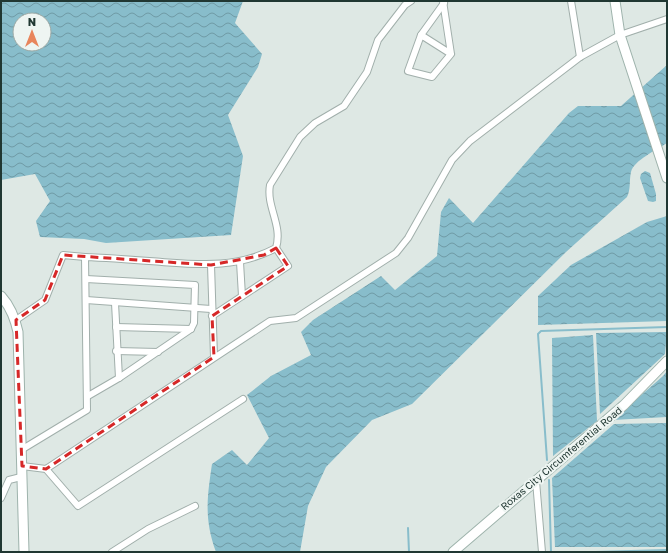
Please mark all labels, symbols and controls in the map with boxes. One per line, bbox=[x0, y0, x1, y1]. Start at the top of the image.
north arrow bbox=[12, 12, 52, 52]
text: N bbox=[28, 15, 36, 28]
street label: Roxas City Circumferential Road bbox=[498, 404, 624, 512]

